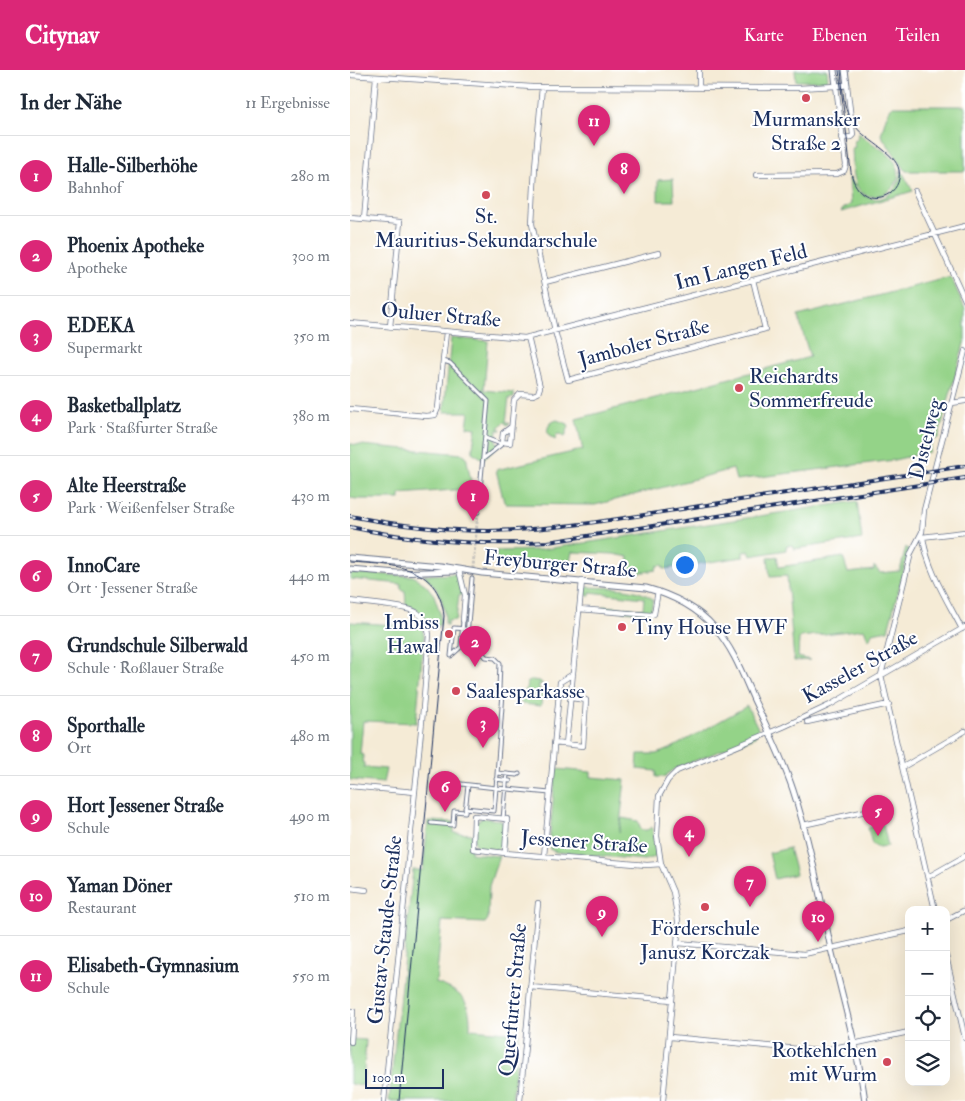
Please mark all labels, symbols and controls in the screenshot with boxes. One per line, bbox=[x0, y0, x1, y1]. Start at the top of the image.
text: Citynav bbox=[25, 20, 99, 51]
text: Karte bbox=[744, 24, 784, 47]
text: Ebenen bbox=[812, 24, 867, 47]
text: Teilen bbox=[895, 24, 940, 47]
text: In der Nähe bbox=[20, 89, 122, 116]
marker: Murmansker Straße 2 bbox=[800, 92, 812, 104]
text: 11 Ergebnisse bbox=[245, 93, 330, 113]
pin: 11 bbox=[578, 105, 610, 146]
place label: Murmansker Straße 2 bbox=[752, 106, 860, 157]
pin: 8 bbox=[608, 153, 640, 194]
text: Halle-Silberhöhe bbox=[67, 154, 198, 178]
text: 1 bbox=[33, 166, 39, 186]
text: 280 m bbox=[290, 166, 330, 186]
text: Bahnhof bbox=[67, 178, 122, 198]
marker: St. Mauritius-Sekundarschule bbox=[480, 189, 492, 201]
place label: St. Mauritius-Sekundarschule bbox=[375, 203, 597, 254]
text: Phoenix Apotheke bbox=[67, 234, 204, 258]
street label: Im Langen Feld bbox=[672, 237, 811, 296]
text: 2 bbox=[32, 246, 40, 266]
text: 300 m bbox=[292, 246, 330, 266]
text: Apotheke bbox=[67, 258, 127, 278]
street label: Ouluer Straße bbox=[380, 296, 502, 334]
street label: Jamboler Straße bbox=[575, 312, 713, 374]
text: EDEKA bbox=[67, 314, 135, 338]
text: 3 bbox=[33, 326, 39, 346]
text: 350 m bbox=[293, 326, 330, 346]
text: Supermarkt bbox=[67, 338, 142, 358]
place label: Reichardts Sommerfreude bbox=[749, 363, 873, 414]
marker: Reichardts Sommerfreude bbox=[733, 382, 745, 394]
text: Basketballplatz bbox=[67, 394, 181, 418]
street label: Distelweg bbox=[903, 395, 949, 482]
text: 4 bbox=[32, 406, 40, 426]
text: 380 m bbox=[292, 406, 330, 426]
text: Park · Staßfurter Straße bbox=[67, 418, 218, 438]
text: Alte Heerstraße bbox=[67, 474, 186, 498]
pin: 1 bbox=[457, 480, 489, 521]
text: 5 bbox=[32, 486, 40, 506]
text: 430 m bbox=[291, 486, 330, 506]
text: Park · Weißenfelser Straße bbox=[67, 498, 235, 518]
street label: Freyburger Straße bbox=[482, 544, 638, 584]
your location bbox=[672, 552, 698, 578]
text: InnoCare bbox=[67, 554, 140, 578]
text: 6 bbox=[32, 566, 40, 586]
text: 440 m bbox=[289, 566, 330, 586]
text: Ort · Jessener Straße bbox=[67, 578, 198, 598]
place label: Imbiss Hawal bbox=[384, 609, 440, 660]
place label: Tiny House HWF bbox=[632, 614, 787, 641]
marker: Tiny House HWF bbox=[616, 621, 628, 633]
street label: Kasseler Straße bbox=[798, 624, 923, 710]
pin: 2 bbox=[459, 626, 491, 667]
marker: Imbiss Hawal bbox=[443, 628, 455, 640]
text: Grundschule Silberwald bbox=[67, 634, 248, 658]
text: 7 bbox=[32, 646, 40, 666]
text: 450 m bbox=[291, 646, 330, 666]
text: Schule · Roßlauer Straße bbox=[67, 658, 224, 678]
place label: Saalesparkasse bbox=[466, 678, 585, 705]
marker: Saalesparkasse bbox=[450, 685, 462, 697]
pin: 3 bbox=[467, 707, 499, 748]
text: Sporthalle bbox=[67, 714, 145, 738]
text: 8 bbox=[32, 726, 40, 746]
text: 480 m bbox=[290, 726, 330, 746]
text: Ort bbox=[67, 738, 91, 758]
pin: 6 bbox=[429, 771, 461, 812]
text: Hort Jessener Straße bbox=[67, 794, 224, 818]
pin: 5 bbox=[862, 795, 894, 836]
text: 9 bbox=[32, 806, 40, 826]
text: 490 m bbox=[289, 806, 330, 826]
pin: 4 bbox=[673, 816, 705, 857]
text: Schule bbox=[67, 818, 110, 838]
street label: Jessener Straße bbox=[519, 824, 649, 860]
street label: Gustav-Staude-Straße bbox=[362, 834, 408, 1026]
pin: 7 bbox=[734, 866, 766, 907]
text: Yaman Döner bbox=[67, 874, 172, 898]
text: 10 bbox=[29, 886, 43, 906]
text: 510 m bbox=[293, 886, 330, 906]
pin: 9 bbox=[586, 896, 618, 937]
text: Restaurant bbox=[67, 898, 136, 918]
marker: Förderschule Janusz Korczak bbox=[699, 901, 711, 913]
pin: 10 bbox=[802, 901, 834, 942]
map controls bbox=[905, 906, 950, 1086]
button: + bbox=[905, 906, 950, 951]
place label: Förderschule Janusz Korczak bbox=[639, 915, 770, 966]
street label: Querfurter Straße bbox=[493, 922, 533, 1078]
button: − bbox=[905, 951, 950, 996]
text: Elisabeth-Gymnasium bbox=[67, 954, 239, 978]
text: 11 bbox=[30, 966, 42, 986]
text: 550 m bbox=[292, 966, 330, 986]
text: Schule bbox=[67, 978, 110, 998]
button: locate bbox=[905, 996, 950, 1041]
place label: Rotkehlchen mit Wurm bbox=[771, 1037, 877, 1088]
button: layers bbox=[905, 1041, 950, 1086]
marker: Rotkehlchen mit Wurm bbox=[881, 1056, 893, 1068]
scale bar bbox=[365, 1066, 444, 1089]
text: 100 m bbox=[372, 1069, 405, 1086]

